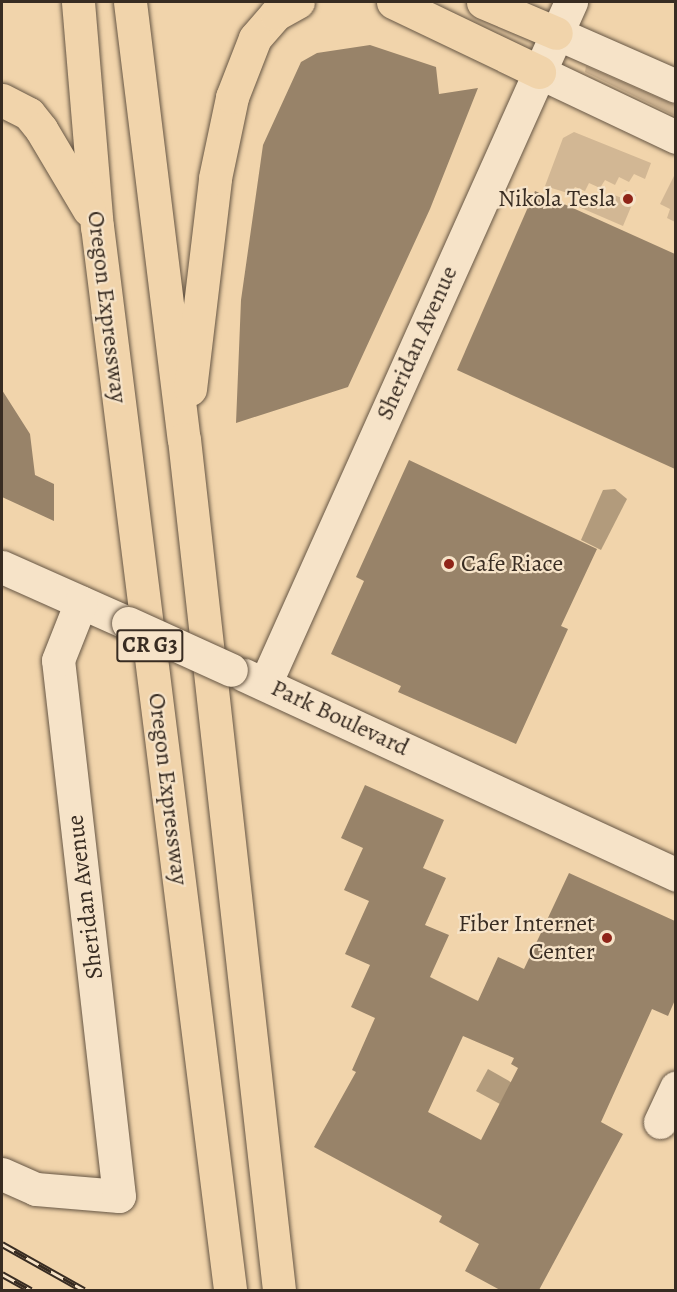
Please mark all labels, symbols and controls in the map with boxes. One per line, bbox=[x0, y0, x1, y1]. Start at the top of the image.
place label: Nikola Tesla bbox=[498, 185, 616, 213]
marker: Nikola Tesla bbox=[621, 192, 635, 206]
street label: Oregon Expressway bbox=[81, 209, 133, 405]
street label: Sheridan Avenue bbox=[370, 262, 464, 424]
place label: Cafe Riace bbox=[461, 550, 563, 578]
marker: Cafe Riace bbox=[442, 557, 456, 571]
road number: CR G3 bbox=[116, 627, 184, 665]
street label: Park Boulevard bbox=[267, 674, 413, 762]
street label: Oregon Expressway bbox=[142, 691, 194, 887]
street label: Sheridan Avenue bbox=[61, 813, 109, 981]
place label: Fiber Internet Center bbox=[458, 910, 595, 966]
marker: Fiber Internet Center bbox=[600, 931, 614, 945]

